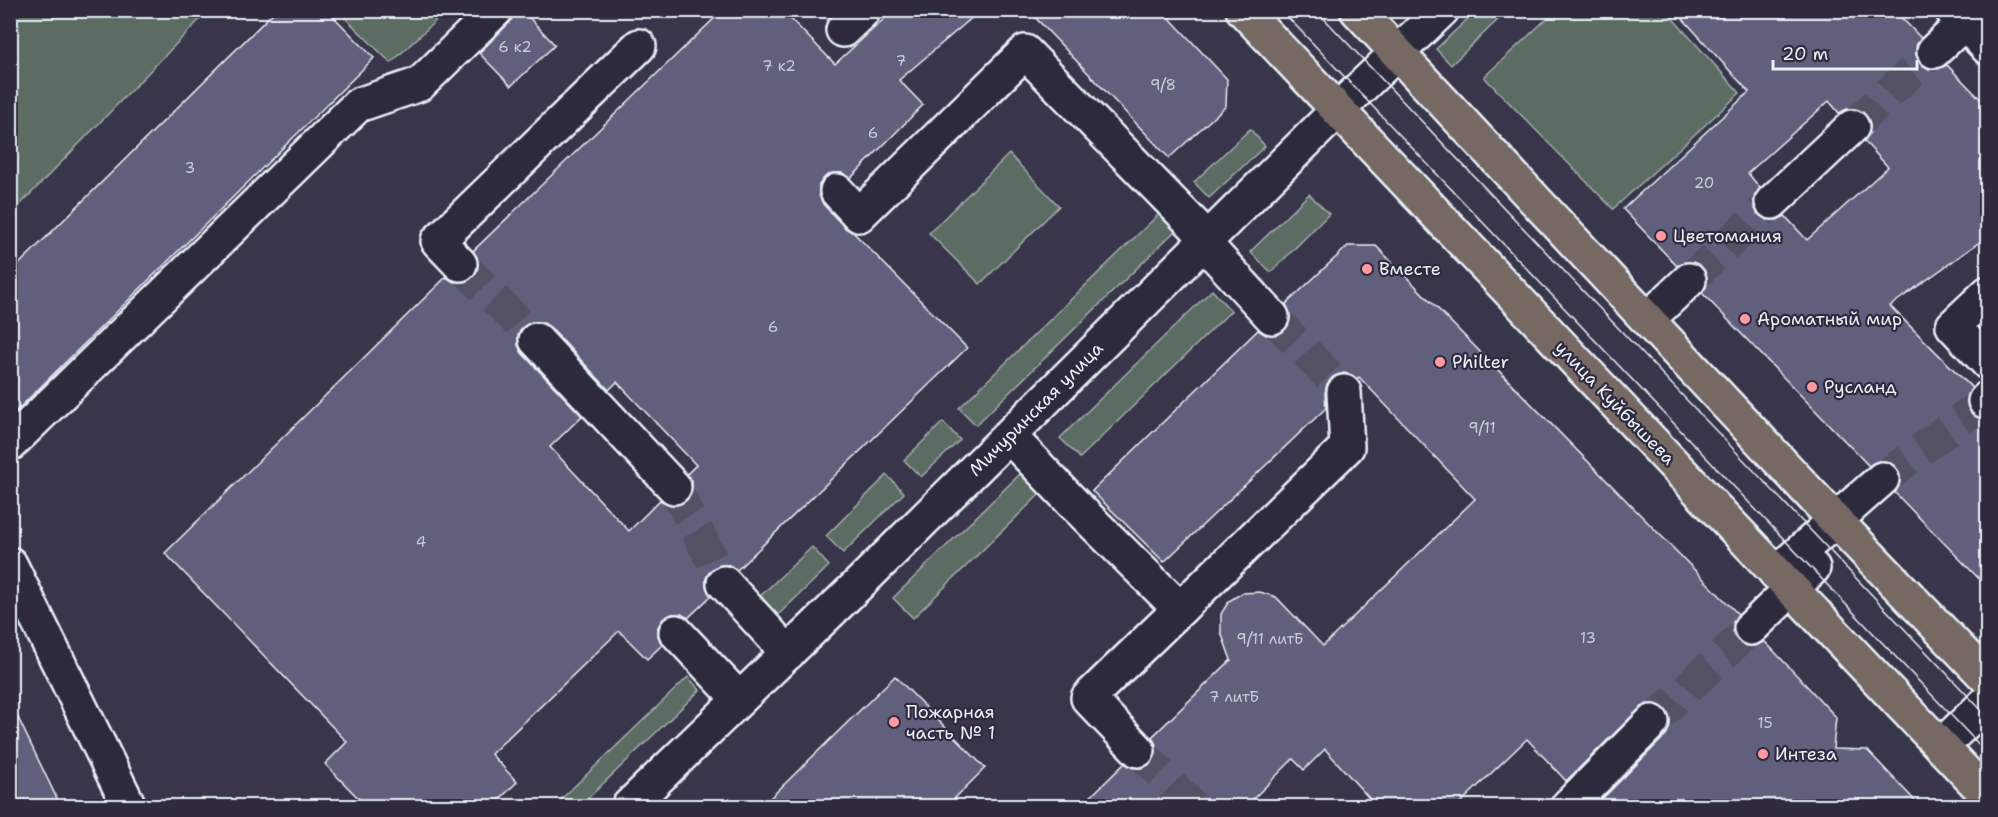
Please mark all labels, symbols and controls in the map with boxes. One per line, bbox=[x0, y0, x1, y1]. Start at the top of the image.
scale bar bbox=[1773, 33, 1917, 71]
house number: 6 к2 bbox=[498, 37, 532, 57]
text: 20 m bbox=[1782, 42, 1828, 66]
house number: 7 bbox=[896, 51, 906, 71]
house number: 7 к2 bbox=[762, 56, 796, 76]
house number: 9/8 bbox=[1150, 75, 1176, 95]
house number: 6 bbox=[868, 123, 878, 143]
house number: 3 bbox=[185, 158, 195, 178]
house number: 20 bbox=[1694, 173, 1714, 193]
place label: Цветомания bbox=[1673, 224, 1782, 248]
marker: Цветомания bbox=[1654, 229, 1668, 243]
place label: Вместе bbox=[1379, 257, 1441, 281]
marker: Вместе bbox=[1360, 262, 1374, 276]
place label: Ароматный мир bbox=[1757, 307, 1902, 331]
marker: Ароматный мир bbox=[1738, 312, 1752, 326]
house number: 6 bbox=[768, 317, 778, 337]
street label: улица Куйбышева bbox=[1550, 336, 1680, 470]
street label: Мичуринская улица bbox=[964, 337, 1108, 481]
place label: Philter bbox=[1452, 350, 1509, 374]
marker: Philter bbox=[1433, 355, 1447, 369]
place label: Русланд bbox=[1824, 375, 1897, 399]
marker: Русланд bbox=[1805, 380, 1819, 394]
house number: 9/11 bbox=[1468, 418, 1496, 438]
house number: 4 bbox=[416, 532, 426, 552]
house number: 13 bbox=[1580, 628, 1596, 648]
house number: 9/11 литБ bbox=[1236, 629, 1304, 649]
house number: 7 литБ bbox=[1209, 687, 1259, 707]
place label: Пожарная часть № 1 bbox=[906, 700, 995, 745]
house number: 15 bbox=[1757, 713, 1773, 733]
marker: Пожарная часть № 1 bbox=[887, 715, 901, 729]
place label: Интеза bbox=[1775, 742, 1837, 766]
marker: Интеза bbox=[1756, 747, 1770, 761]

